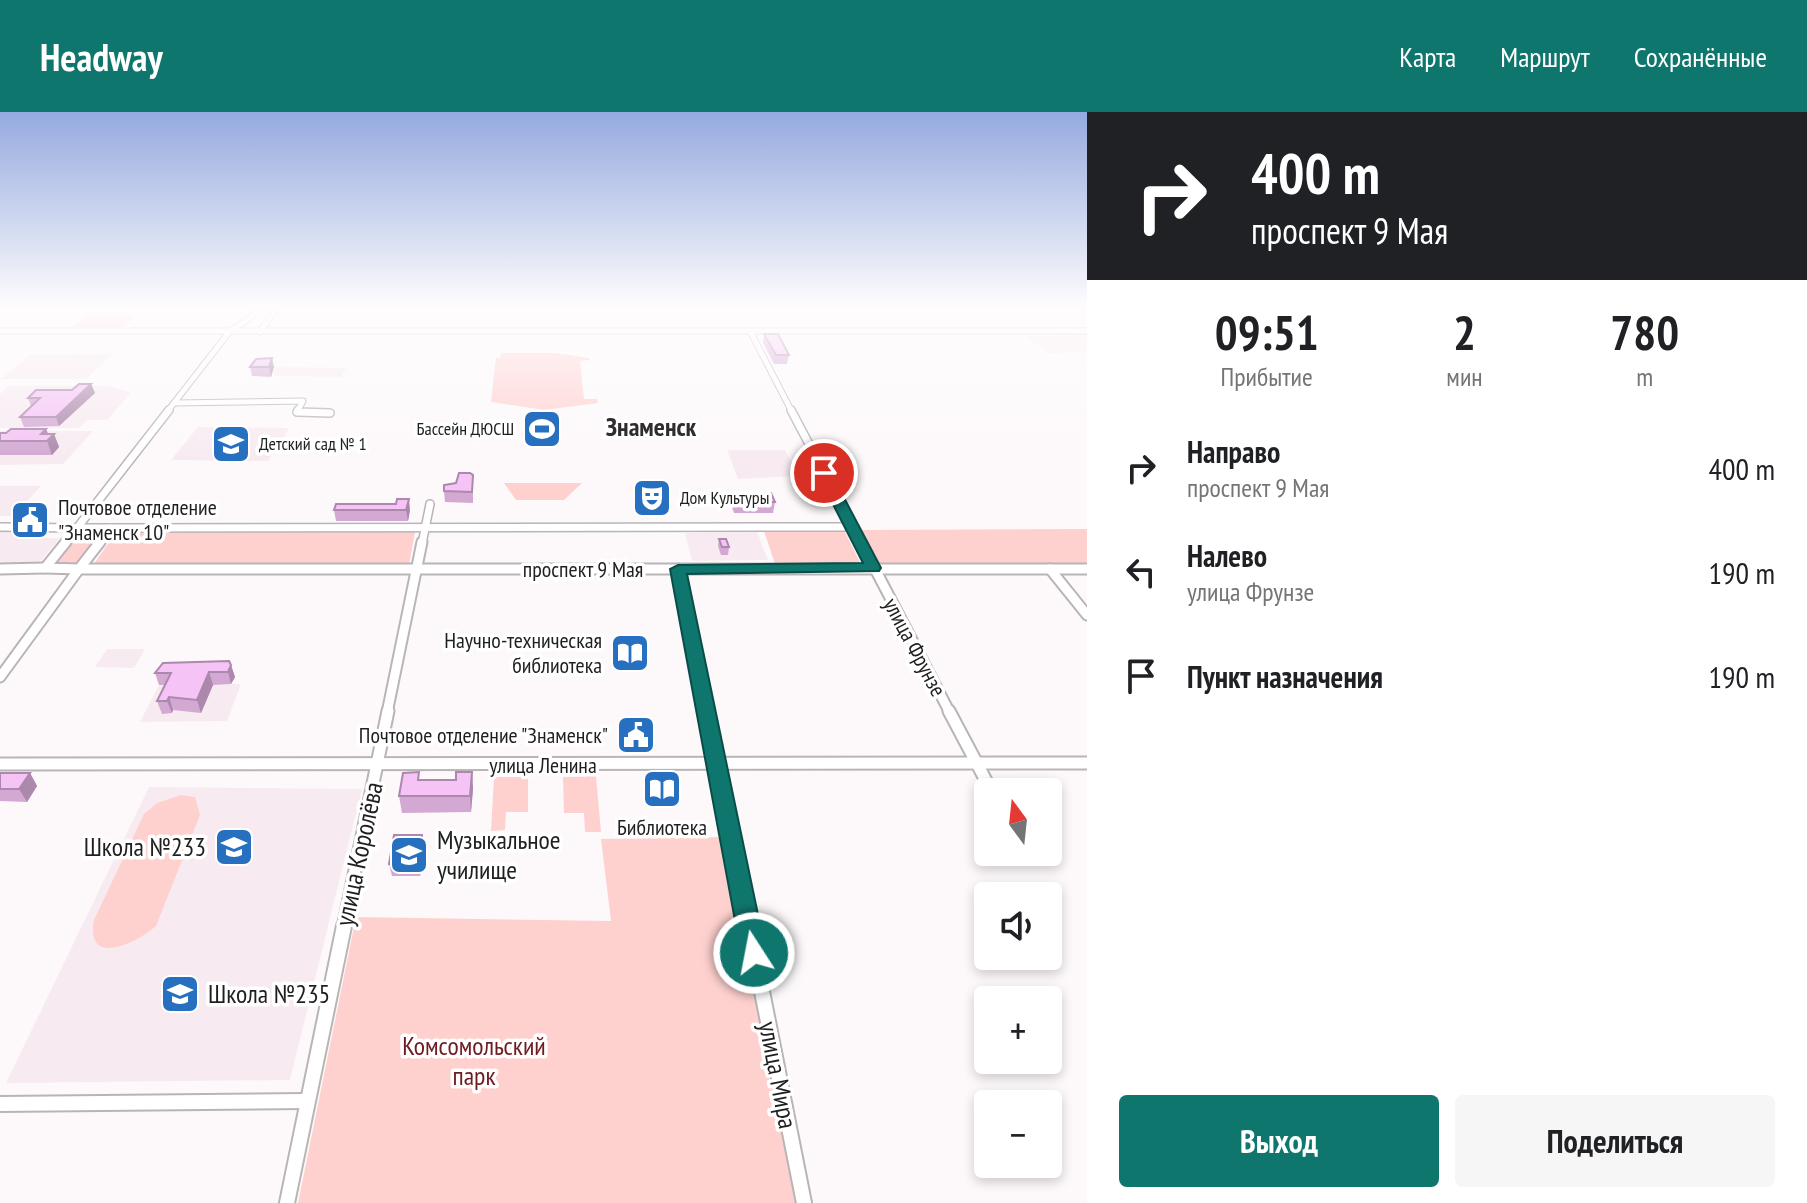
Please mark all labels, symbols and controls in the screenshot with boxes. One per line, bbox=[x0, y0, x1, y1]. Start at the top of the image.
text: Headway bbox=[40, 32, 163, 81]
text: Карта bbox=[1399, 38, 1456, 75]
text: Маршрут bbox=[1500, 38, 1590, 75]
text: Сохранённые bbox=[1634, 38, 1767, 75]
text: 400 m bbox=[1251, 137, 1380, 209]
icon: right bbox=[1119, 144, 1223, 248]
text: проспект 9 Мая bbox=[1251, 207, 1448, 254]
text: 09:51 bbox=[1215, 301, 1319, 363]
text: 2 bbox=[1453, 301, 1476, 363]
text: 780 bbox=[1610, 301, 1679, 363]
text: Прибытие bbox=[1221, 360, 1313, 393]
text: мин bbox=[1446, 360, 1483, 393]
text: m bbox=[1636, 360, 1653, 393]
sports icon: Бассейн ДЮСШ bbox=[521, 408, 563, 450]
district label: Знаменск bbox=[606, 410, 697, 443]
place label: Бассейн ДЮСШ bbox=[416, 417, 514, 440]
school or university icon: Детский сад № 1 bbox=[210, 423, 252, 465]
place label: Детский сад № 1 bbox=[259, 432, 367, 455]
text: Направо bbox=[1187, 432, 1280, 471]
pin bbox=[790, 439, 858, 507]
icon: right bbox=[1119, 446, 1163, 490]
text: 400 m bbox=[1709, 449, 1775, 488]
icon: arrive bbox=[802, 451, 846, 495]
text: проспект 9 Мая bbox=[1187, 471, 1329, 504]
theatre icon: Дом Культуры bbox=[631, 477, 673, 519]
place label: Дом Культуры bbox=[680, 486, 769, 509]
place label: Почтовое отделение "Знаменск 10" bbox=[58, 493, 217, 546]
public building icon: Почтовое отделение "Знаменск 10" bbox=[9, 499, 51, 541]
text: Налево bbox=[1187, 536, 1267, 575]
icon: left bbox=[1119, 550, 1163, 594]
text: 190 m bbox=[1709, 553, 1775, 592]
street label: проспект 9 Мая bbox=[523, 555, 643, 583]
text: улица Фрунзе bbox=[1187, 575, 1314, 608]
street label: улица Фрунзе bbox=[877, 593, 953, 701]
place label: Научно-техническая библиотека bbox=[444, 626, 602, 679]
library icon: Научно-техническая библиотека bbox=[609, 632, 651, 674]
icon: arrive bbox=[1119, 654, 1163, 698]
text: Пункт назначения bbox=[1187, 657, 1383, 696]
text: 190 m bbox=[1709, 657, 1775, 696]
public building icon: Почтовое отделение "Знаменск" bbox=[615, 714, 657, 756]
place label: Почтовое отделение "Знаменск" bbox=[359, 721, 608, 749]
street label: улица Ленина bbox=[489, 751, 597, 779]
library icon: Библиотека bbox=[641, 768, 683, 810]
north arrow bbox=[974, 778, 1062, 866]
map controls bbox=[974, 778, 1062, 1178]
street label: улица Королёва bbox=[327, 779, 390, 929]
place label: Библиотека bbox=[617, 813, 707, 841]
place label: Музыкальное училище bbox=[437, 823, 561, 886]
school or university icon: Школа №233 bbox=[213, 826, 255, 868]
place label: Школа №233 bbox=[84, 830, 206, 863]
school or university icon: Музыкальное училище bbox=[388, 834, 430, 876]
button: sound bbox=[974, 882, 1062, 970]
position arrow bbox=[712, 911, 796, 995]
school or university icon: Школа №235 bbox=[159, 973, 201, 1015]
place label: Школа №235 bbox=[208, 977, 330, 1010]
button: + bbox=[974, 986, 1062, 1074]
street label: улица Мира bbox=[752, 1018, 805, 1131]
park label: Комсомольский парк bbox=[402, 1029, 546, 1092]
button: − bbox=[974, 1090, 1062, 1178]
button: Выход bbox=[1119, 1095, 1439, 1187]
button: Поделиться bbox=[1455, 1095, 1775, 1187]

